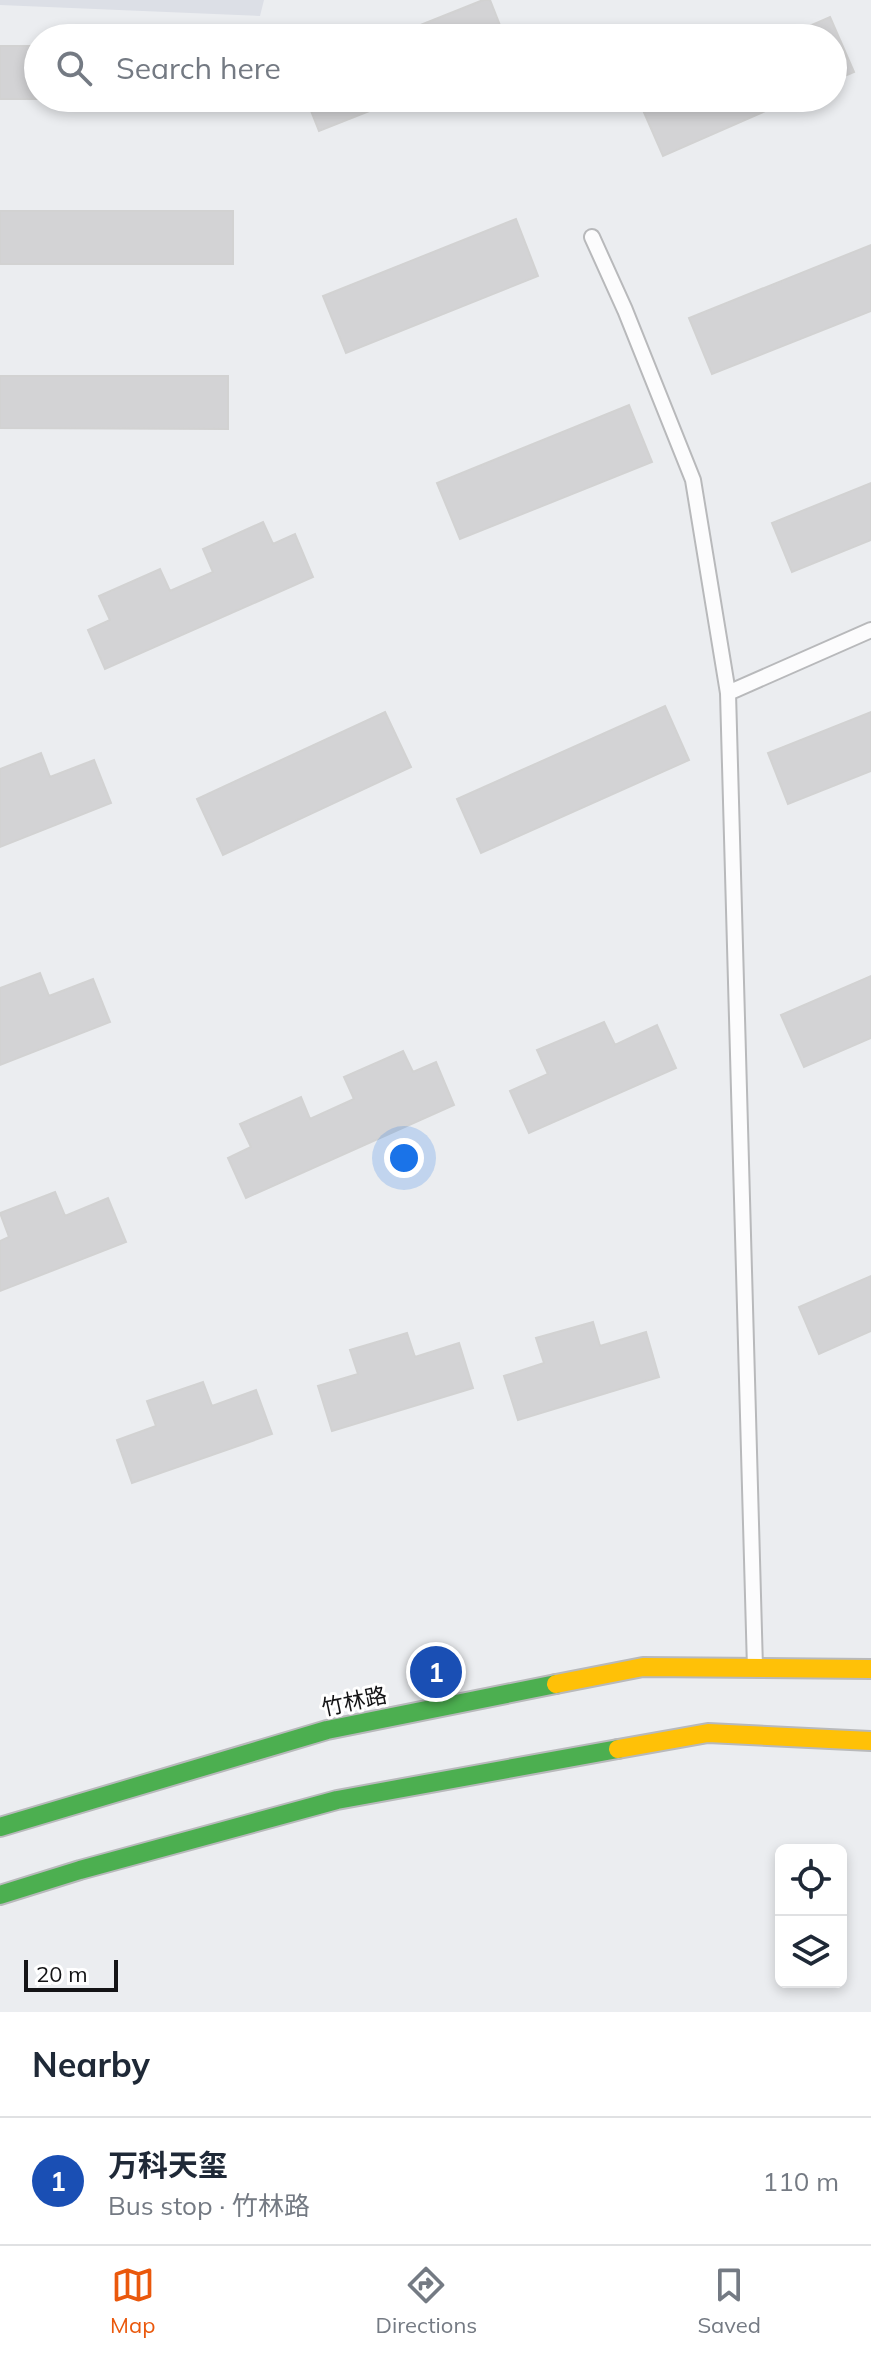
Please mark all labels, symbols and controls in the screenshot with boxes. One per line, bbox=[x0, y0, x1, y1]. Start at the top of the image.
search box bbox=[24, 24, 847, 112]
icon: search bbox=[52, 46, 96, 90]
text: Search here bbox=[116, 49, 281, 87]
your location bbox=[384, 1138, 424, 1178]
pin: 1 bbox=[410, 1642, 462, 1702]
street label: 竹林路 bbox=[319, 1680, 389, 1722]
map controls bbox=[775, 1844, 847, 1988]
button: locate bbox=[775, 1844, 847, 1916]
button: layers bbox=[775, 1916, 847, 1988]
scale bar bbox=[24, 1956, 118, 1992]
text: 20 m bbox=[36, 1960, 87, 1988]
text: Nearby bbox=[32, 2043, 150, 2086]
text: 万科天玺 bbox=[108, 2146, 228, 2184]
text: 1 bbox=[50, 2165, 66, 2198]
text: 110 m bbox=[763, 2165, 839, 2198]
text: Bus stop · 竹林路 bbox=[108, 2189, 310, 2222]
tab: Map bbox=[110, 2263, 155, 2339]
tab: Directions bbox=[376, 2263, 477, 2339]
tab: Saved bbox=[697, 2263, 761, 2339]

